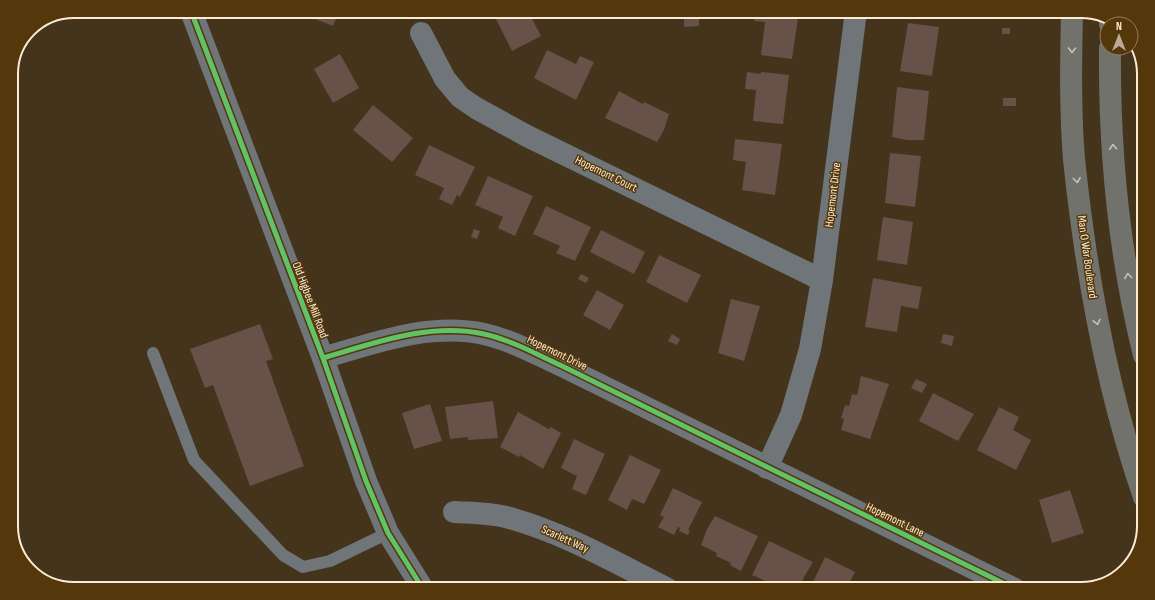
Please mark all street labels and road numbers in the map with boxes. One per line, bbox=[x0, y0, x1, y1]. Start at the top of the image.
street label: Hopemont Court bbox=[572, 153, 640, 196]
street label: Hopemont Drive bbox=[822, 162, 844, 228]
street label: Man O War Boulevard bbox=[1074, 214, 1100, 300]
street label: Old Higbee Mill Road bbox=[289, 260, 331, 340]
street label: Hopemont Drive bbox=[524, 332, 590, 374]
street label: Hopemont Lane bbox=[863, 499, 927, 541]
street label: Scarlett Way bbox=[539, 522, 592, 556]

